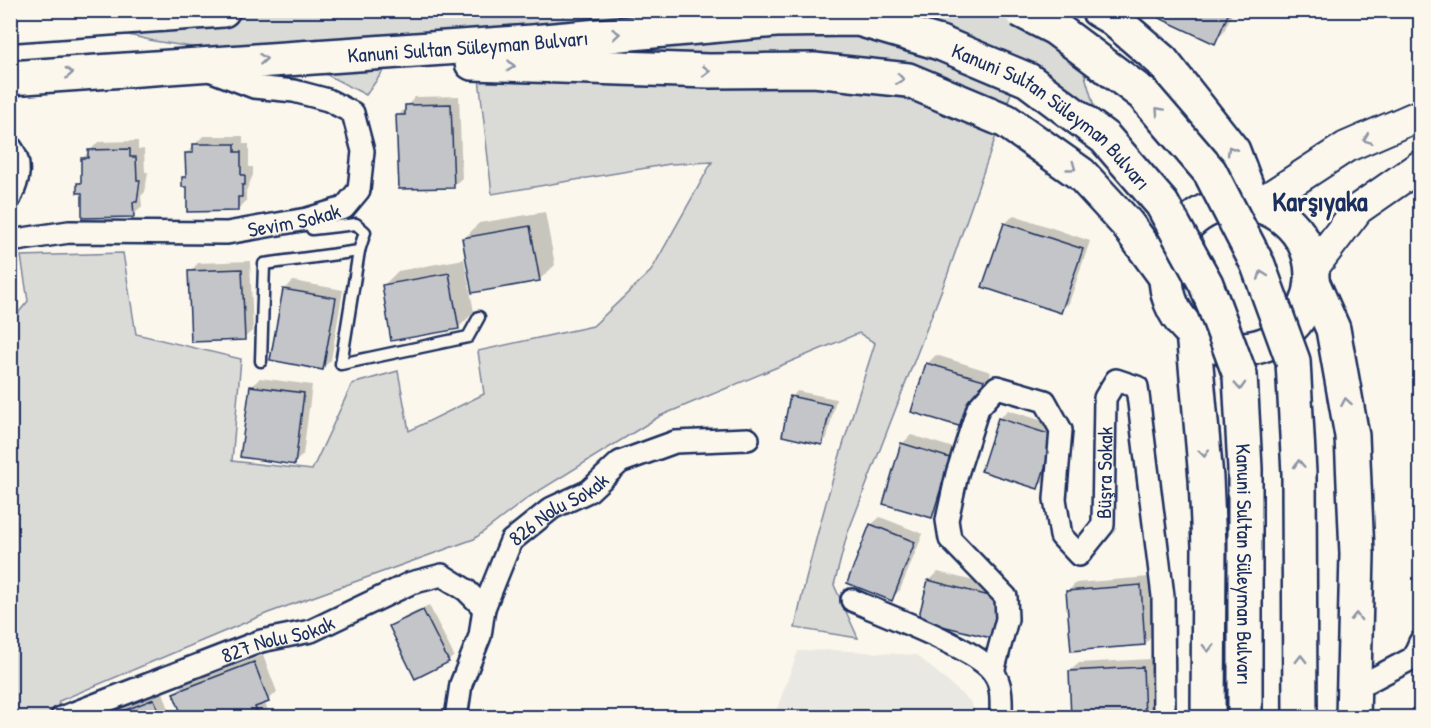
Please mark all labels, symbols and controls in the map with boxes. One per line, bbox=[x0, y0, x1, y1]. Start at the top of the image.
street label: Kanuni Sultan Süleyman Bulvarı bbox=[346, 22, 590, 69]
one-way arrow bbox=[611, 28, 620, 41]
street label: Kanuni Sultan Süleyman Bulvarı bbox=[948, 35, 1158, 196]
one-way arrow bbox=[259, 53, 268, 66]
one-way arrow bbox=[506, 59, 515, 72]
one-way arrow bbox=[701, 65, 710, 77]
one-way arrow bbox=[64, 66, 73, 79]
one-way arrow bbox=[895, 73, 905, 85]
one-way arrow bbox=[1155, 107, 1166, 118]
one-way arrow bbox=[1362, 132, 1373, 144]
one-way arrow bbox=[1227, 146, 1238, 156]
one-way arrow bbox=[1065, 160, 1076, 171]
district label: Karşıyaka bbox=[1272, 183, 1368, 221]
street label: Sevim Sokak bbox=[245, 195, 344, 244]
one-way arrow bbox=[1256, 270, 1269, 280]
one-way arrow bbox=[1234, 381, 1247, 390]
one-way arrow bbox=[1340, 397, 1353, 407]
street label: Büşra Sokak bbox=[1089, 426, 1119, 519]
street label: Kanuni Sultan Süleyman Bulvarı bbox=[1229, 443, 1260, 685]
one-way arrow bbox=[1197, 449, 1210, 458]
one-way arrow bbox=[1292, 460, 1305, 469]
street label: 826 Nolu Sokak bbox=[502, 466, 615, 552]
street label: 827 Nolu Sokak bbox=[217, 607, 339, 669]
one-way arrow bbox=[1349, 613, 1362, 622]
one-way arrow bbox=[1202, 644, 1214, 653]
one-way arrow bbox=[1295, 655, 1307, 664]

